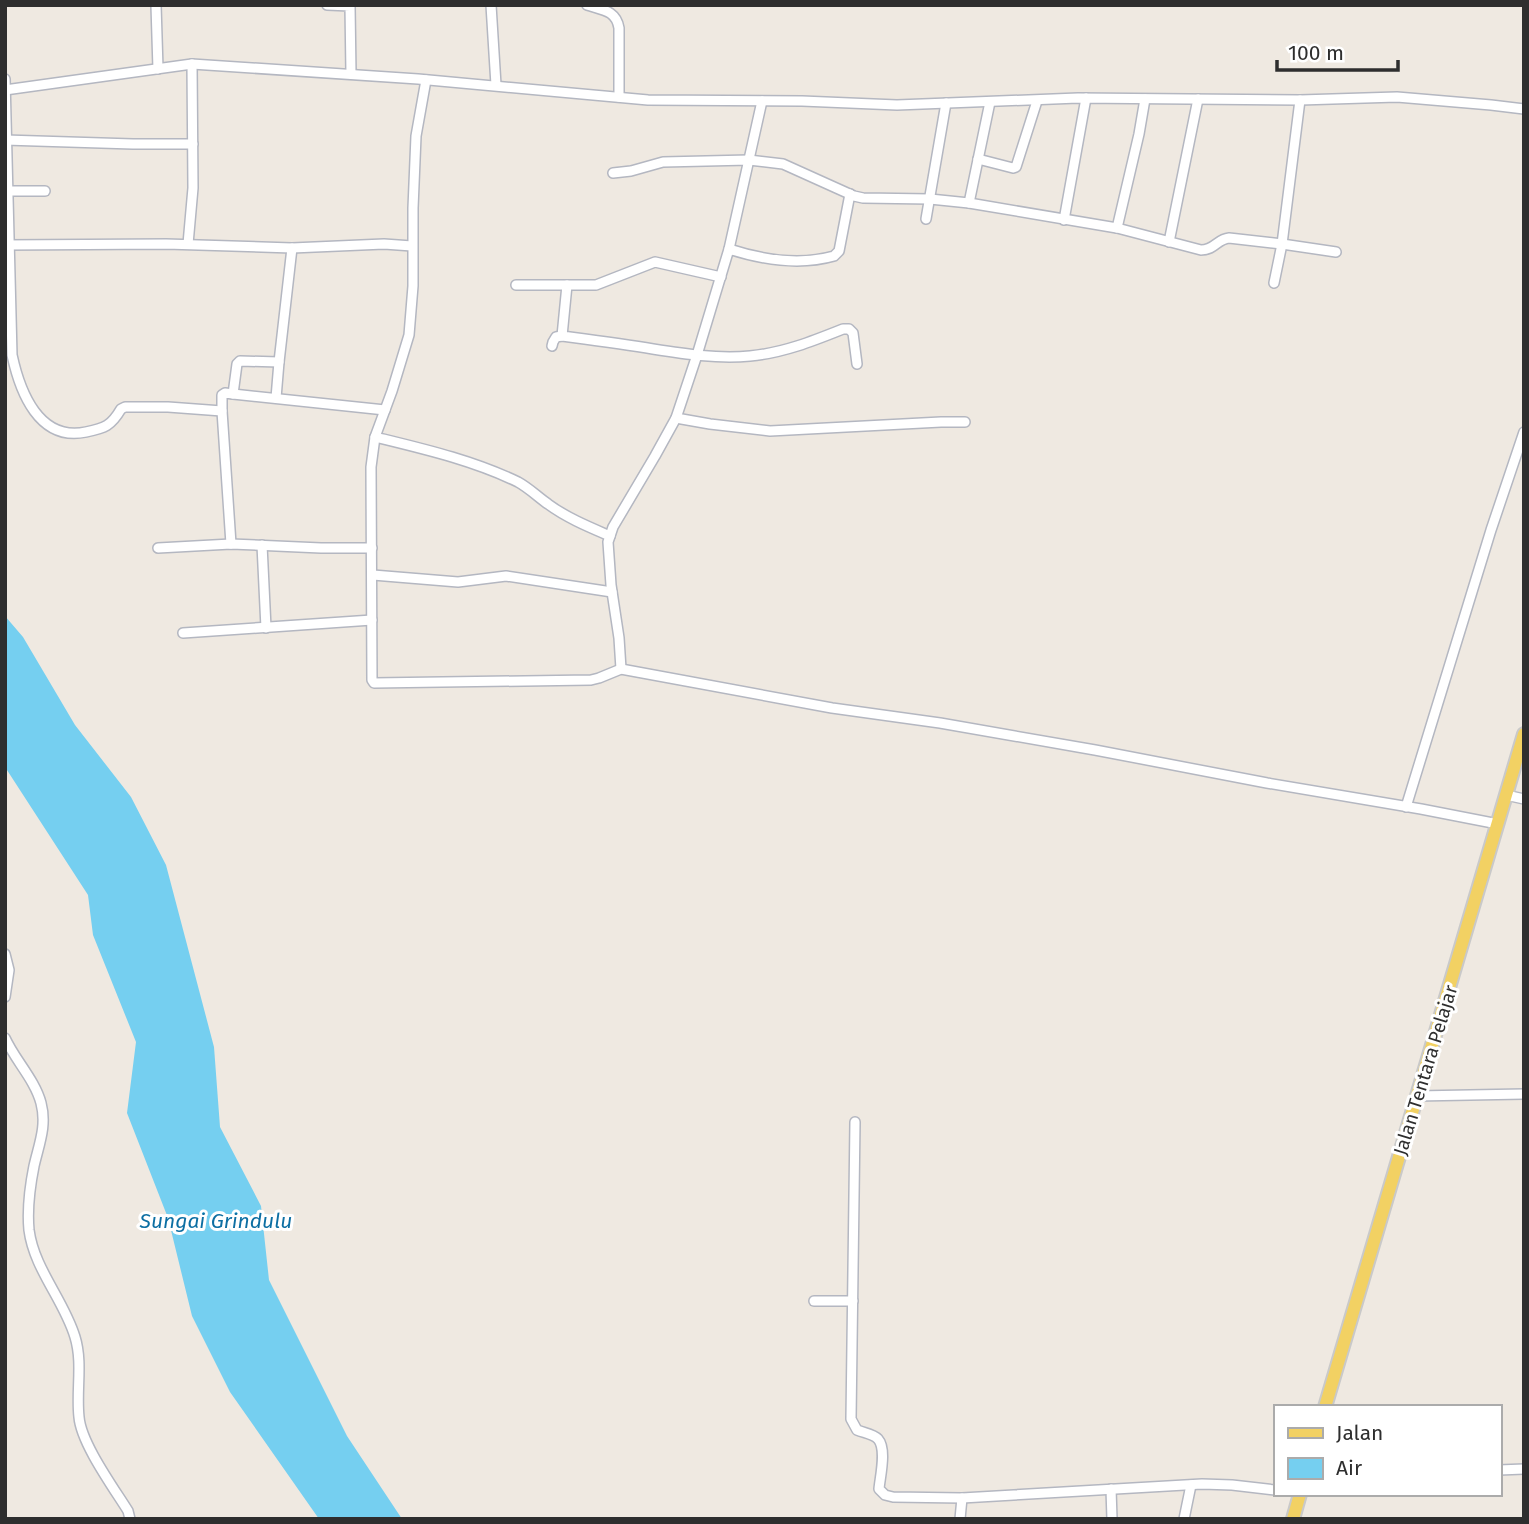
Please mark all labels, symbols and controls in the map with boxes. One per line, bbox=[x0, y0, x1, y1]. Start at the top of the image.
scale bar bbox=[1277, 28, 1398, 72]
text: 100 m bbox=[1288, 40, 1344, 66]
street label: Jalan Tentara Pelajar bbox=[1389, 982, 1463, 1158]
water label: Sungai Grindulu bbox=[139, 1208, 292, 1234]
legend bbox=[1274, 1405, 1501, 1496]
text: Jalan bbox=[1336, 1420, 1383, 1446]
text: Air bbox=[1336, 1455, 1362, 1481]

